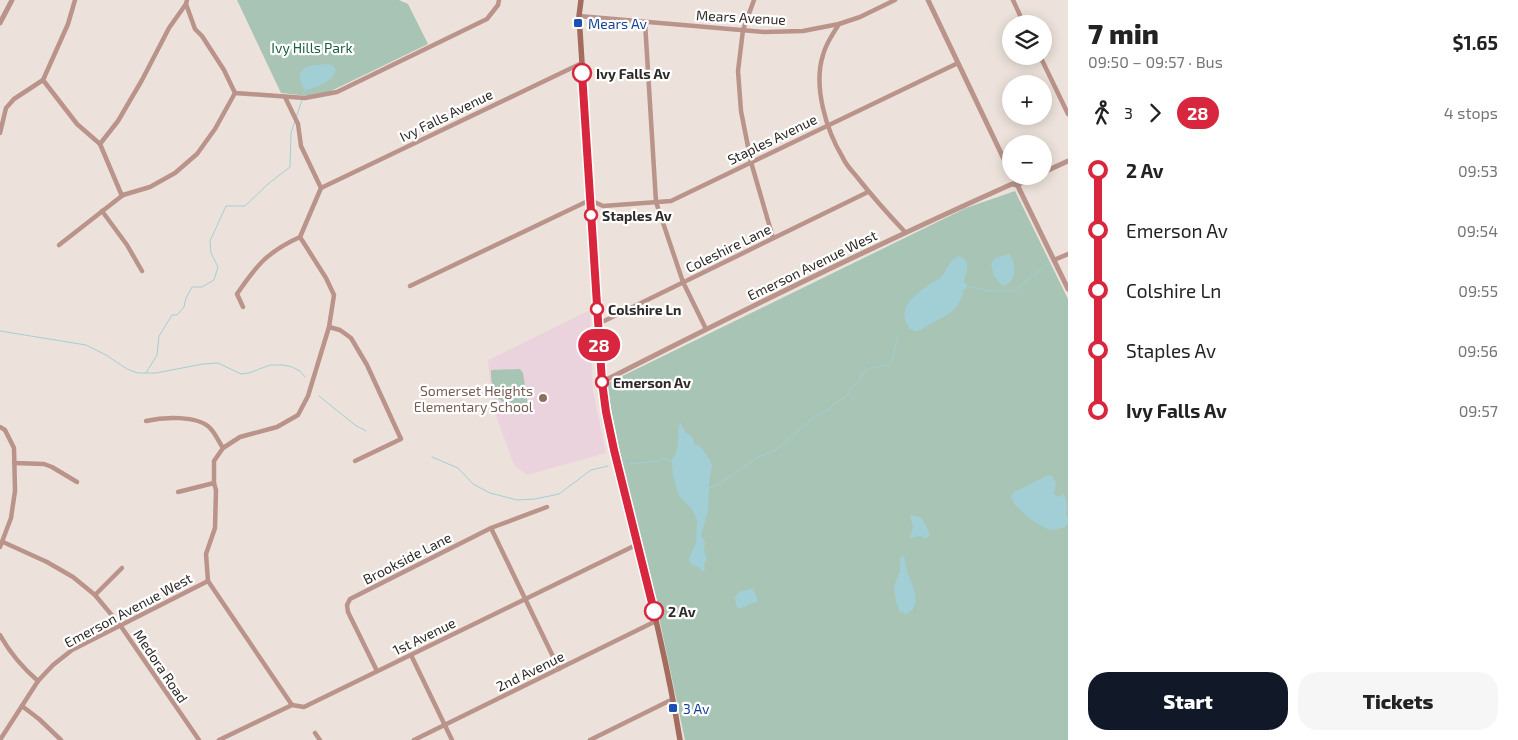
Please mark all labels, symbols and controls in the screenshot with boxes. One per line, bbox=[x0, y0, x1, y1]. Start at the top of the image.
street label: Mears Avenue bbox=[696, 6, 786, 28]
place label: Mears Av bbox=[588, 15, 647, 32]
map controls bbox=[1002, 15, 1052, 185]
button: layers bbox=[1002, 15, 1052, 65]
text: 7 min bbox=[1088, 16, 1159, 50]
marker: Mears Av bbox=[572, 17, 584, 29]
text: $1.65 bbox=[1452, 31, 1498, 54]
park label: Ivy Hills Park bbox=[271, 39, 353, 56]
text: 09:50 – 09:57 · Bus bbox=[1088, 52, 1223, 71]
marker: Ivy Falls Av bbox=[572, 63, 592, 83]
place label: Ivy Falls Av bbox=[596, 65, 670, 82]
button: + bbox=[1002, 75, 1052, 125]
street label: Ivy Falls Avenue bbox=[397, 85, 495, 145]
icon: walk bbox=[1088, 99, 1116, 127]
icon: forward bbox=[1141, 99, 1169, 127]
text: 28 bbox=[1187, 102, 1209, 124]
text: 3 bbox=[1124, 103, 1133, 122]
text: 4 stops bbox=[1444, 103, 1498, 122]
street label: Staples Avenue bbox=[724, 110, 820, 168]
button: − bbox=[1002, 135, 1052, 185]
text: 2 Av bbox=[1126, 159, 1163, 182]
text: 09:53 bbox=[1458, 161, 1498, 180]
place label: Staples Av bbox=[602, 207, 672, 224]
marker: Staples Av bbox=[584, 208, 598, 222]
text: Emerson Av bbox=[1126, 219, 1228, 242]
street label: Coleshire Lane bbox=[683, 220, 773, 276]
text: 09:54 bbox=[1457, 221, 1498, 240]
street label: Emerson Avenue West bbox=[744, 226, 880, 304]
text: Colshire Ln bbox=[1126, 279, 1221, 302]
text: 09:55 bbox=[1458, 281, 1498, 300]
place label: Colshire Ln bbox=[608, 301, 682, 318]
marker: Colshire Ln bbox=[590, 302, 604, 316]
line badge: 28 bbox=[576, 329, 622, 361]
text: 28 bbox=[588, 334, 610, 356]
text: Staples Av bbox=[1126, 339, 1216, 362]
text: 09:56 bbox=[1458, 341, 1498, 360]
place label: Emerson Av bbox=[613, 374, 691, 391]
marker: Emerson Av bbox=[595, 375, 609, 389]
place label: Somerset Heights Elementary School bbox=[414, 382, 534, 415]
marker: Somerset Heights Elementary School bbox=[537, 392, 549, 404]
text: Ivy Falls Av bbox=[1126, 399, 1227, 422]
text: 09:57 bbox=[1459, 401, 1498, 420]
street label: Brookside Lane bbox=[360, 528, 454, 588]
street label: Emerson Avenue West bbox=[61, 569, 195, 651]
marker: 2 Av bbox=[644, 601, 664, 621]
place label: 2 Av bbox=[668, 603, 696, 620]
street label: 1st Avenue bbox=[390, 614, 458, 658]
street label: Medora Road bbox=[130, 626, 192, 706]
street label: 2nd Avenue bbox=[493, 647, 567, 695]
button: Start bbox=[1088, 672, 1288, 730]
button: Tickets bbox=[1298, 672, 1498, 730]
place label: 3 Av bbox=[683, 700, 710, 717]
marker: 3 Av bbox=[667, 702, 679, 714]

